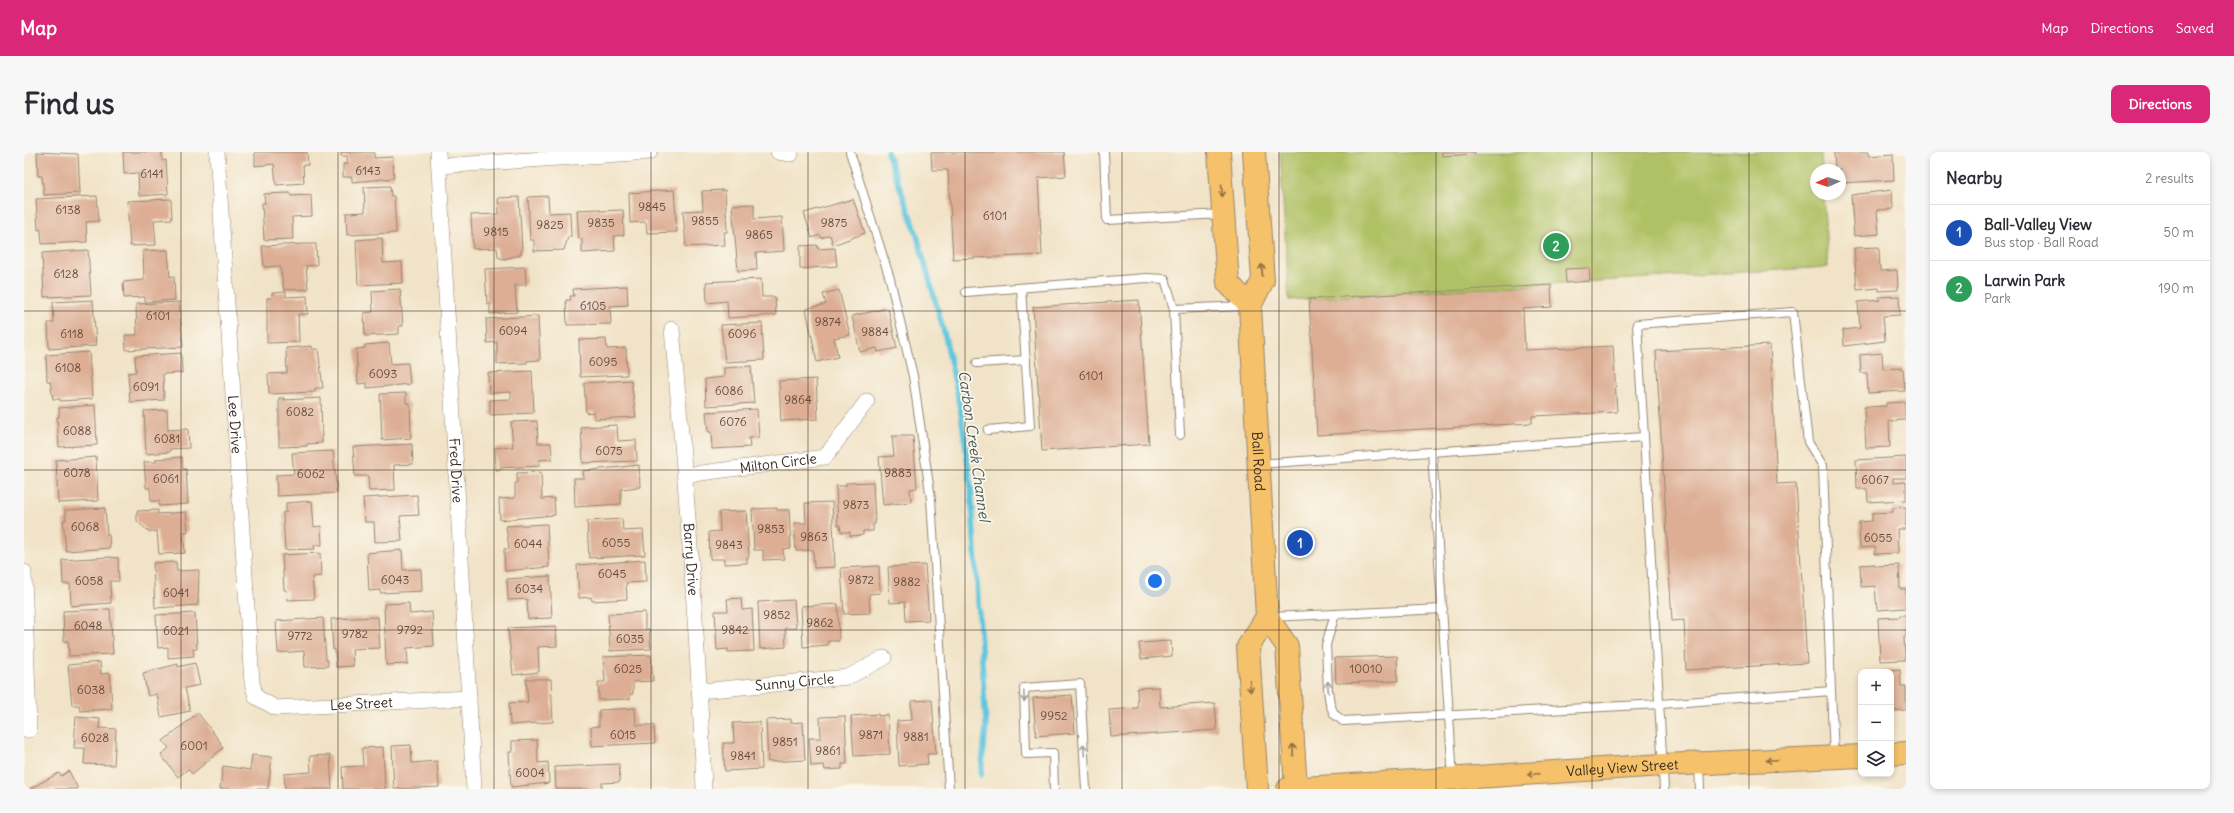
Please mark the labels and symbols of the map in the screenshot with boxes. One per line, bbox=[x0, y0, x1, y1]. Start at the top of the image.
house number: 6143 bbox=[355, 163, 381, 178]
north arrow bbox=[1810, 164, 1846, 200]
house number: 6141 bbox=[140, 166, 164, 181]
one-way arrow bbox=[1218, 184, 1225, 197]
house number: 9845 bbox=[638, 199, 666, 214]
house number: 6138 bbox=[55, 202, 81, 217]
house number: 6101 bbox=[983, 208, 1007, 223]
house number: 9855 bbox=[691, 213, 719, 228]
house number: 9835 bbox=[587, 215, 615, 230]
house number: 9875 bbox=[821, 215, 847, 230]
house number: 9825 bbox=[536, 217, 564, 232]
house number: 9815 bbox=[483, 224, 509, 239]
house number: 9865 bbox=[745, 227, 773, 242]
pin: 2 bbox=[1543, 231, 1569, 261]
one-way arrow bbox=[1258, 264, 1265, 277]
house number: 6128 bbox=[53, 266, 79, 281]
house number: 6105 bbox=[580, 298, 606, 313]
house number: 6101 bbox=[146, 308, 170, 323]
house number: 9874 bbox=[815, 314, 841, 329]
house number: 6094 bbox=[499, 323, 527, 338]
house number: 9884 bbox=[861, 324, 889, 339]
house number: 6118 bbox=[60, 326, 84, 341]
house number: 6096 bbox=[728, 326, 756, 341]
house number: 6095 bbox=[589, 354, 617, 369]
house number: 6108 bbox=[55, 360, 81, 375]
house number: 6093 bbox=[369, 366, 397, 381]
house number: 6101 bbox=[1079, 368, 1103, 383]
water label: Carbon Creek Channel bbox=[954, 369, 995, 525]
house number: 6091 bbox=[133, 379, 159, 394]
house number: 6086 bbox=[715, 383, 743, 398]
house number: 9864 bbox=[784, 392, 812, 407]
street label: Lee Drive bbox=[224, 394, 246, 454]
house number: 6082 bbox=[286, 404, 315, 419]
house number: 6076 bbox=[719, 414, 747, 429]
house number: 6088 bbox=[63, 423, 91, 438]
house number: 6081 bbox=[154, 431, 180, 446]
street label: Ball Road bbox=[1248, 431, 1269, 492]
street label: Fred Drive bbox=[445, 438, 467, 503]
house number: 6075 bbox=[595, 443, 623, 458]
street label: Milton Circle bbox=[739, 449, 818, 477]
house number: 6078 bbox=[63, 465, 91, 480]
house number: 9883 bbox=[884, 465, 912, 480]
house number: 6062 bbox=[297, 466, 326, 481]
house number: 6061 bbox=[153, 471, 179, 486]
house number: 6067 bbox=[1861, 472, 1889, 487]
house number: 9873 bbox=[843, 497, 869, 512]
house number: 6068 bbox=[71, 519, 99, 534]
house number: 9853 bbox=[757, 521, 785, 536]
street label: Barry Drive bbox=[679, 522, 703, 596]
pin: 1 bbox=[1287, 528, 1313, 558]
house number: 9863 bbox=[800, 529, 828, 544]
house number: 6055 bbox=[1864, 530, 1892, 545]
house number: 6055 bbox=[602, 535, 630, 550]
house number: 6044 bbox=[514, 536, 542, 551]
house number: 9843 bbox=[715, 537, 743, 552]
house number: 6045 bbox=[598, 566, 626, 581]
your location bbox=[1145, 571, 1165, 591]
house number: 6043 bbox=[381, 572, 409, 587]
house number: 9872 bbox=[848, 572, 875, 587]
house number: 6058 bbox=[75, 573, 103, 588]
house number: 9882 bbox=[893, 574, 921, 589]
house number: 6034 bbox=[515, 581, 543, 596]
house number: 6041 bbox=[163, 585, 189, 600]
house number: 9852 bbox=[763, 607, 791, 622]
house number: 9862 bbox=[806, 615, 834, 630]
house number: 6048 bbox=[74, 618, 102, 633]
house number: 9792 bbox=[397, 622, 424, 637]
house number: 9842 bbox=[721, 622, 749, 637]
house number: 6021 bbox=[163, 623, 189, 638]
house number: 9782 bbox=[342, 626, 369, 641]
house number: 9772 bbox=[287, 628, 313, 643]
house number: 6035 bbox=[616, 631, 644, 646]
house number: 6025 bbox=[614, 661, 642, 676]
house number: 10010 bbox=[1349, 661, 1383, 676]
street label: Sunny Circle bbox=[754, 669, 835, 695]
one-way arrow bbox=[1247, 679, 1254, 692]
one-way arrow bbox=[1325, 681, 1332, 694]
house number: 6038 bbox=[77, 682, 105, 697]
one-way arrow bbox=[1020, 689, 1028, 702]
street label: Lee Street bbox=[329, 693, 394, 714]
house number: 9952 bbox=[1040, 708, 1068, 723]
house number: 6015 bbox=[610, 727, 636, 742]
house number: 9871 bbox=[859, 727, 883, 742]
house number: 9881 bbox=[903, 729, 929, 744]
house number: 6028 bbox=[81, 730, 109, 745]
house number: 9851 bbox=[772, 734, 798, 749]
house number: 6001 bbox=[180, 738, 208, 753]
house number: 9861 bbox=[815, 743, 841, 758]
one-way arrow bbox=[1080, 744, 1087, 757]
one-way arrow bbox=[1290, 744, 1297, 757]
house number: 9841 bbox=[730, 748, 756, 763]
street label: Valley View Street bbox=[1566, 755, 1679, 780]
one-way arrow bbox=[1766, 756, 1779, 763]
house number: 6004 bbox=[515, 765, 545, 780]
one-way arrow bbox=[1527, 770, 1540, 777]

